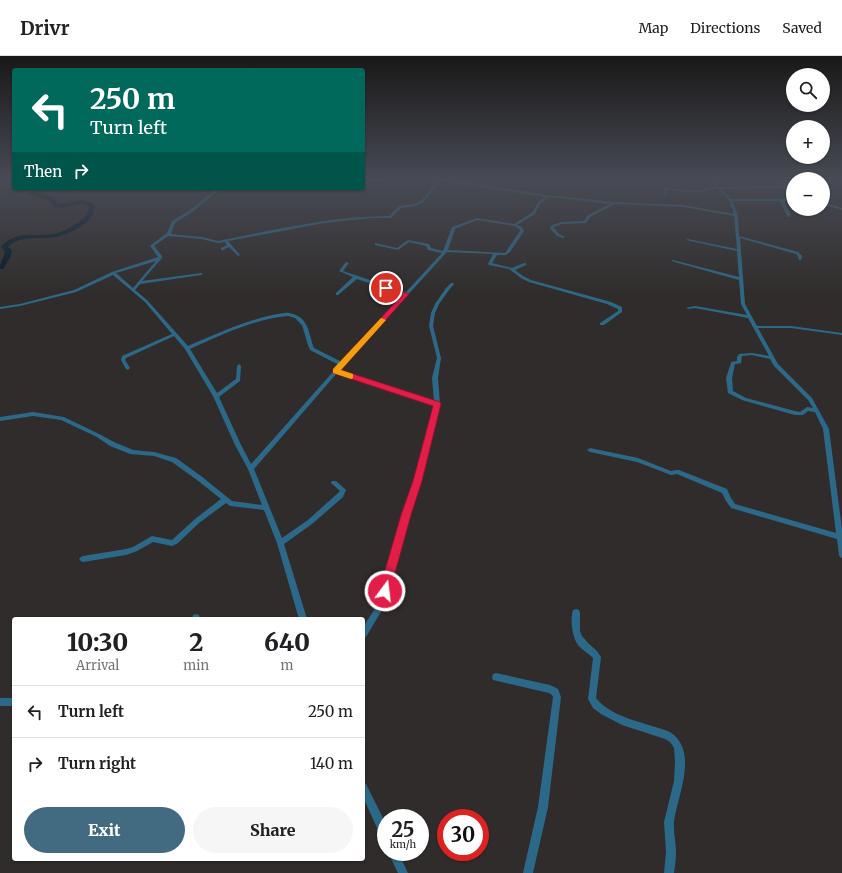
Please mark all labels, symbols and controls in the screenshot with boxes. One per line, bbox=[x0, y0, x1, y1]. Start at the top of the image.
text: Drivr bbox=[20, 16, 70, 40]
text: Map bbox=[638, 19, 668, 37]
text: Directions bbox=[690, 19, 760, 37]
text: Saved bbox=[782, 19, 822, 37]
map controls bbox=[786, 68, 830, 216]
button: search bbox=[786, 68, 830, 112]
text: 250 m bbox=[90, 81, 175, 117]
icon: left bbox=[24, 84, 76, 136]
text: Turn left bbox=[90, 116, 167, 139]
button: + bbox=[786, 120, 830, 164]
icon: right bbox=[70, 160, 92, 182]
text: Then bbox=[24, 162, 62, 181]
button: − bbox=[786, 172, 830, 216]
pin bbox=[369, 271, 403, 305]
icon: arrive bbox=[375, 277, 397, 299]
position arrow bbox=[364, 570, 406, 612]
text: 10:30 bbox=[67, 627, 128, 658]
text: 2 bbox=[189, 627, 203, 658]
text: 640 bbox=[264, 627, 310, 658]
text: Arrival bbox=[76, 657, 119, 674]
text: min bbox=[183, 657, 209, 674]
text: m bbox=[281, 657, 293, 674]
icon: left bbox=[24, 701, 46, 723]
text: Turn left bbox=[58, 702, 124, 721]
text: 250 m bbox=[308, 702, 353, 721]
icon: right bbox=[24, 753, 46, 775]
text: Turn right bbox=[58, 754, 136, 773]
text: 140 m bbox=[310, 754, 353, 773]
button: Exit bbox=[24, 807, 185, 853]
button: Share bbox=[193, 807, 353, 853]
speed limit sign: 30 bbox=[437, 809, 489, 861]
text: 25 bbox=[392, 817, 414, 842]
text: km/h bbox=[390, 838, 416, 851]

